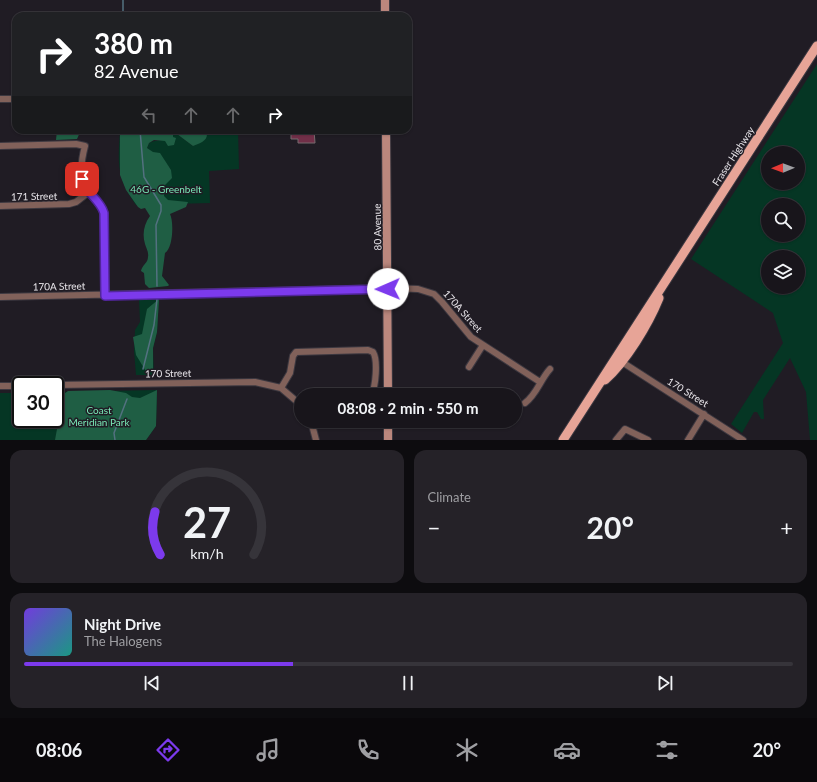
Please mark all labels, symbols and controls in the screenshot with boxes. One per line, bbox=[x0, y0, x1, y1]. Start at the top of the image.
text: 380 m bbox=[94, 26, 173, 60]
icon: right bbox=[28, 28, 80, 80]
text: 82 Avenue bbox=[94, 60, 178, 82]
icon: left bbox=[138, 104, 160, 126]
icon: ahead bbox=[180, 104, 202, 126]
icon: ahead bbox=[222, 104, 244, 126]
icon: right bbox=[264, 104, 286, 126]
street label: Fraser Highway bbox=[709, 124, 757, 188]
north arrow bbox=[761, 146, 805, 190]
map controls bbox=[761, 146, 805, 294]
pin bbox=[65, 162, 99, 196]
icon: arrive bbox=[71, 168, 93, 190]
park label: 46G - Greenbelt bbox=[130, 183, 202, 195]
street label: 171 Street bbox=[11, 190, 58, 202]
button: search bbox=[761, 198, 805, 242]
street label: 80 Avenue bbox=[371, 203, 383, 251]
button: layers bbox=[761, 250, 805, 294]
position arrow bbox=[367, 268, 409, 310]
street label: 170A Street bbox=[33, 280, 86, 292]
street label: 170A Street bbox=[441, 287, 485, 335]
street label: 170 Street bbox=[145, 367, 192, 379]
street label: 170 Street bbox=[665, 375, 711, 410]
speed limit sign: 30 bbox=[12, 376, 64, 428]
text: 08:08 · 2 min · 550 m bbox=[338, 399, 478, 417]
park label: Coast Meridian Park bbox=[68, 404, 130, 428]
text: Climate bbox=[428, 489, 471, 505]
text: 27 bbox=[183, 496, 231, 546]
text: 20° bbox=[587, 509, 634, 545]
text: − bbox=[428, 514, 440, 541]
text: + bbox=[780, 514, 793, 541]
text: km/h bbox=[190, 544, 223, 561]
text: Night Drive bbox=[84, 615, 161, 633]
text: The Halogens bbox=[84, 633, 162, 649]
icon: previous bbox=[141, 672, 163, 694]
icon: pause bbox=[397, 672, 419, 694]
icon: next bbox=[654, 672, 676, 694]
icon: directions bbox=[154, 736, 182, 764]
icon: music bbox=[254, 736, 282, 764]
icon: phone bbox=[354, 736, 382, 764]
icon: climate bbox=[453, 736, 481, 764]
icon: car bbox=[553, 736, 581, 764]
icon: filters bbox=[653, 736, 681, 764]
text: 08:06 bbox=[36, 739, 82, 761]
text: 20° bbox=[753, 739, 781, 761]

